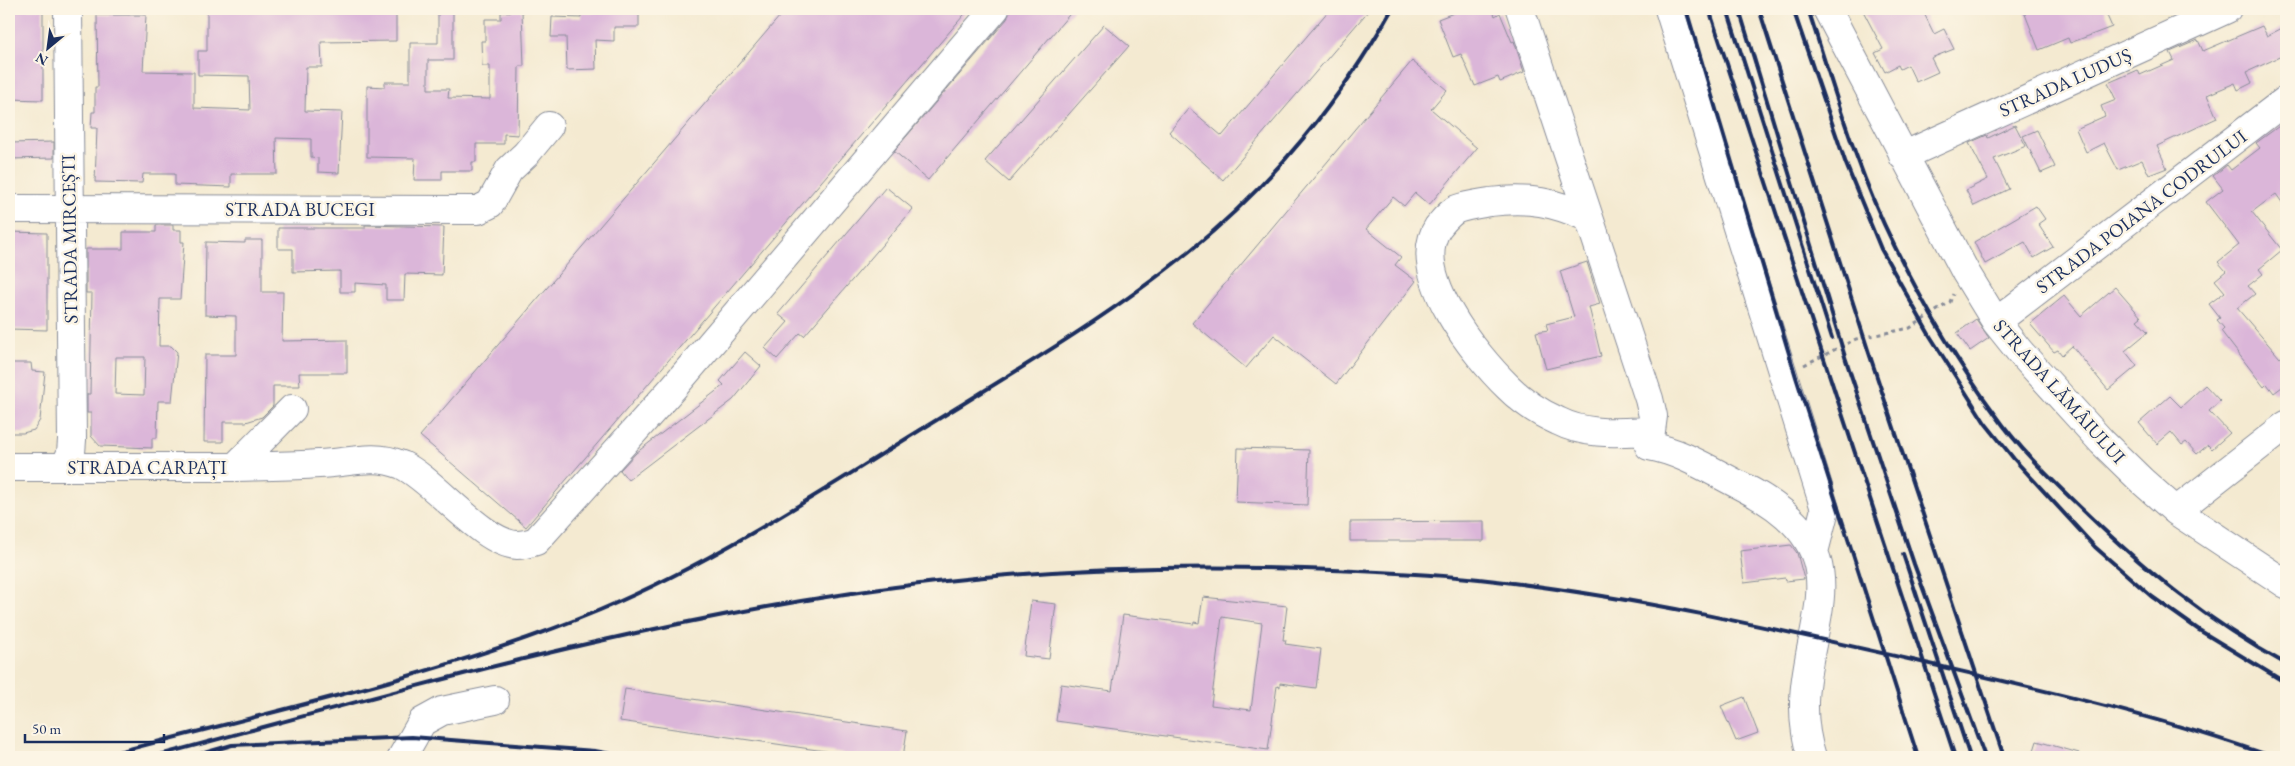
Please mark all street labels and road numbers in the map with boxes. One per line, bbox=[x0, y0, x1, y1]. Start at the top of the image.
street label: STRADA LUDUȘ bbox=[1995, 42, 2135, 123]
street label: STRADA POIANA CODRULUI bbox=[2031, 124, 2252, 299]
street label: STRADA MIRCEȘTI bbox=[56, 154, 83, 324]
street label: STRADA BUCEGI bbox=[225, 197, 375, 222]
street label: STRADA LĂMÂIULUI bbox=[1988, 314, 2132, 469]
street label: STRADA CARPAȚI bbox=[67, 455, 227, 480]

